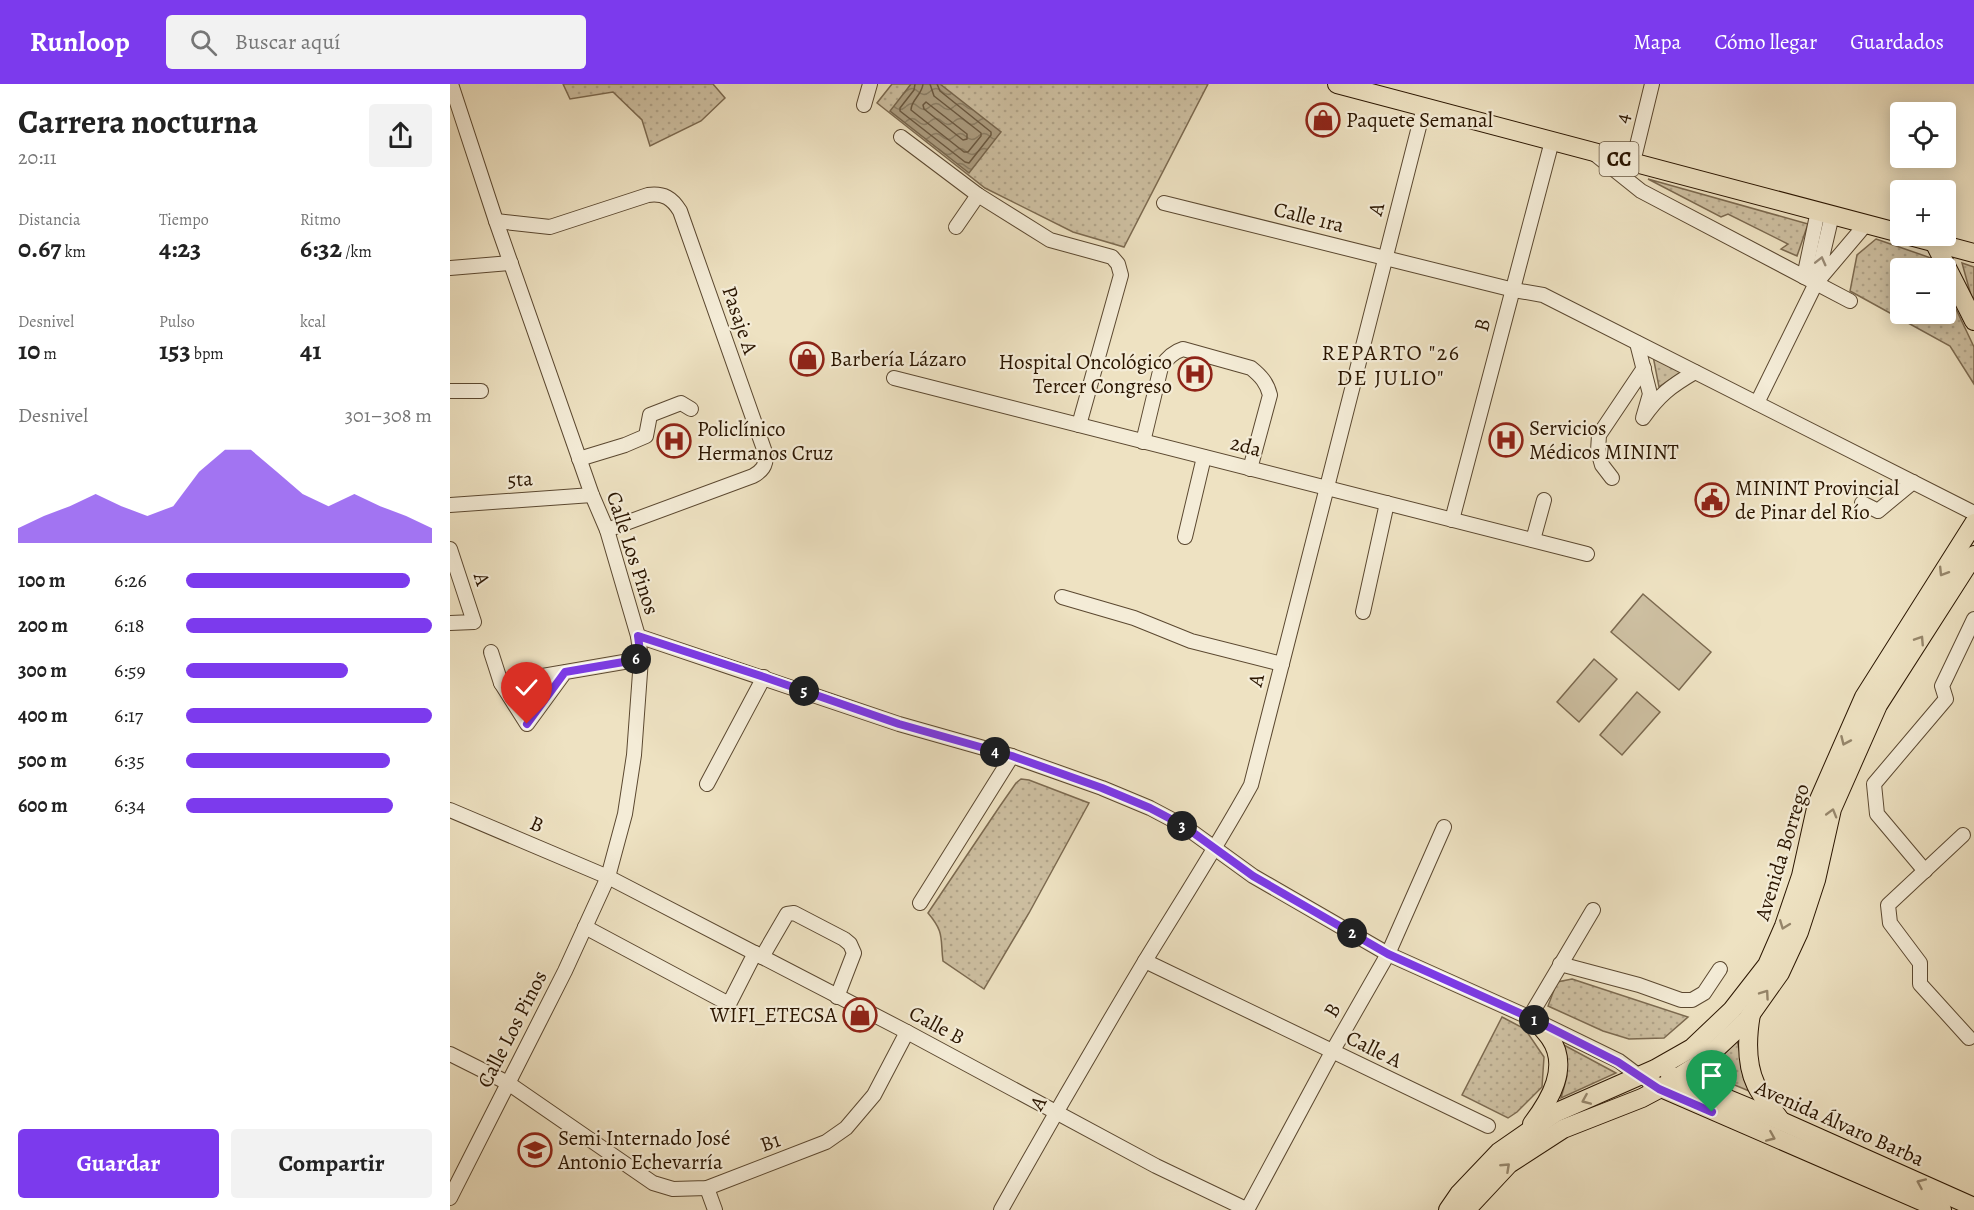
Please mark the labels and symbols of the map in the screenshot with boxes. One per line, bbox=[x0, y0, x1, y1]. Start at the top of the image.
shop icon: Paquete Semanal bbox=[1305, 102, 1341, 138]
place label: Paquete Semanal bbox=[1346, 106, 1493, 134]
street label: 4 bbox=[1607, 110, 1637, 126]
road number: CC bbox=[1600, 142, 1638, 176]
street label: Calle 1ra bbox=[1271, 195, 1347, 239]
street label: A bbox=[1361, 199, 1391, 220]
one-way arrow bbox=[1814, 256, 1827, 266]
street label: Pasaje A bbox=[715, 282, 765, 358]
street label: B bbox=[1467, 315, 1497, 335]
district label: REPARTO "26 DE JULIO" bbox=[1322, 338, 1460, 393]
shop icon: Barbería Lázaro bbox=[789, 341, 825, 377]
place label: Barbería Lázaro bbox=[830, 345, 967, 373]
place label: Hospital Oncológico Tercer Congreso bbox=[999, 348, 1172, 400]
hospital icon: Hospital Oncológico Tercer Congreso bbox=[1177, 356, 1213, 392]
place label: Servicios Médicos MININT bbox=[1529, 414, 1679, 466]
place label: Policlínico Hermanos Cruz bbox=[697, 415, 833, 467]
hospital icon: Servicios Médicos MININT bbox=[1488, 422, 1524, 458]
hospital icon: Policlínico Hermanos Cruz bbox=[656, 423, 692, 459]
street label: 2da bbox=[1227, 428, 1265, 464]
street label: 5ta bbox=[506, 464, 534, 494]
place label: MININT Provincial de Pinar del Río bbox=[1735, 474, 1899, 526]
public building icon: MININT Provincial de Pinar del Río bbox=[1694, 482, 1730, 518]
street label: Calle Los Pinos bbox=[600, 488, 666, 618]
one-way arrow bbox=[1939, 566, 1950, 577]
street label: A bbox=[466, 568, 497, 590]
one-way arrow bbox=[1913, 635, 1924, 646]
pin: 6 bbox=[621, 644, 651, 674]
pin bbox=[501, 662, 552, 724]
street label: A bbox=[1241, 670, 1271, 690]
pin: 5 bbox=[789, 676, 819, 706]
one-way arrow bbox=[1840, 734, 1852, 745]
pin: 4 bbox=[980, 737, 1010, 767]
street label: Avenida Borrego bbox=[1748, 780, 1816, 925]
one-way arrow bbox=[1825, 808, 1837, 819]
street label: B bbox=[526, 809, 548, 839]
pin: 3 bbox=[1167, 811, 1197, 841]
pin: 2 bbox=[1337, 918, 1367, 948]
one-way arrow bbox=[1779, 919, 1791, 930]
street label: Calle Los Pinos bbox=[470, 966, 554, 1092]
one-way arrow bbox=[1758, 990, 1769, 1001]
shop icon: WIFI_ETECSA bbox=[842, 997, 878, 1033]
street label: B bbox=[1317, 998, 1347, 1022]
street label: Calle B bbox=[904, 999, 970, 1051]
place label: WIFI_ETECSA bbox=[709, 1001, 838, 1029]
pin: 1 bbox=[1519, 1005, 1549, 1035]
street label: Calle A bbox=[1341, 1023, 1407, 1075]
pin bbox=[1686, 1050, 1737, 1112]
street label: Avenida Álvaro Barba bbox=[1750, 1073, 1929, 1173]
street label: A bbox=[1022, 1090, 1054, 1116]
one-way arrow bbox=[1581, 1093, 1592, 1105]
place label: Semi Internado José Antonio Echevarría bbox=[557, 1124, 730, 1176]
street label: B1 bbox=[756, 1125, 784, 1159]
one-way arrow bbox=[1765, 1130, 1776, 1142]
school or university icon: Semi Internado José Antonio Echevarría bbox=[517, 1132, 553, 1168]
one-way arrow bbox=[1499, 1164, 1510, 1175]
one-way arrow bbox=[1916, 1178, 1927, 1190]

